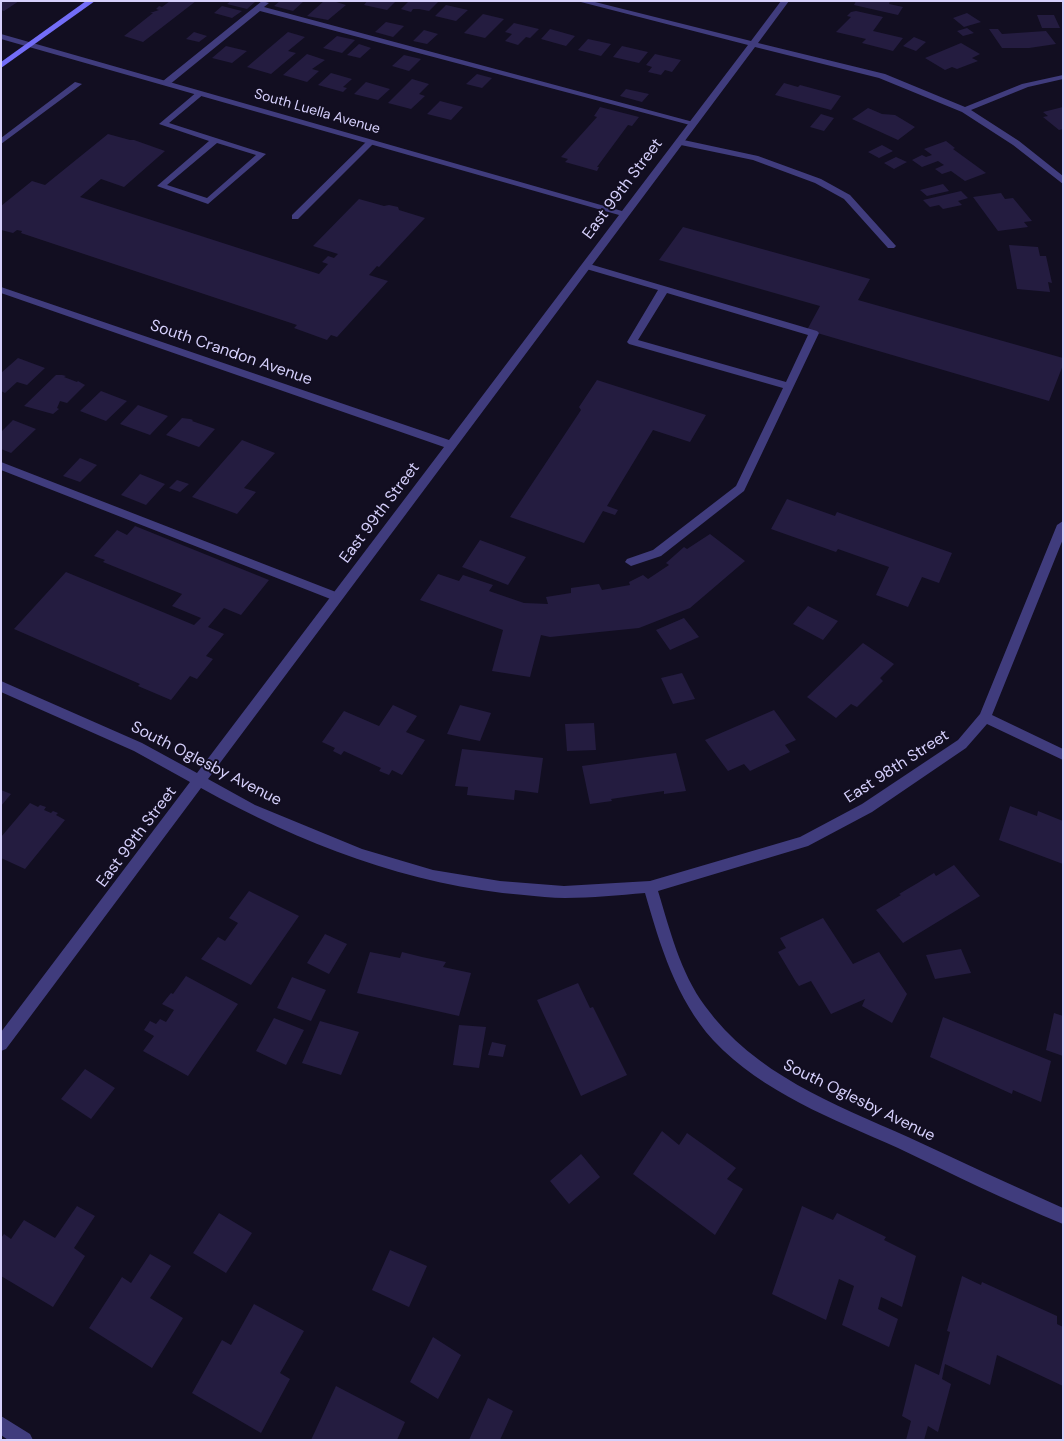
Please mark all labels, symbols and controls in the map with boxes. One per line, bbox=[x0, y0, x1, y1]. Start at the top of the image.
street label: South Luella Avenue bbox=[252, 86, 382, 138]
street label: East 99th Street bbox=[579, 135, 667, 243]
street label: South Crandon Avenue bbox=[147, 316, 315, 390]
street label: East 99th Street bbox=[336, 459, 424, 567]
street label: South Oglesby Avenue bbox=[127, 718, 285, 810]
street label: East 98th Street bbox=[841, 726, 953, 808]
street label: East 99th Street bbox=[93, 783, 181, 891]
street label: South Oglesby Avenue bbox=[780, 1056, 938, 1146]

